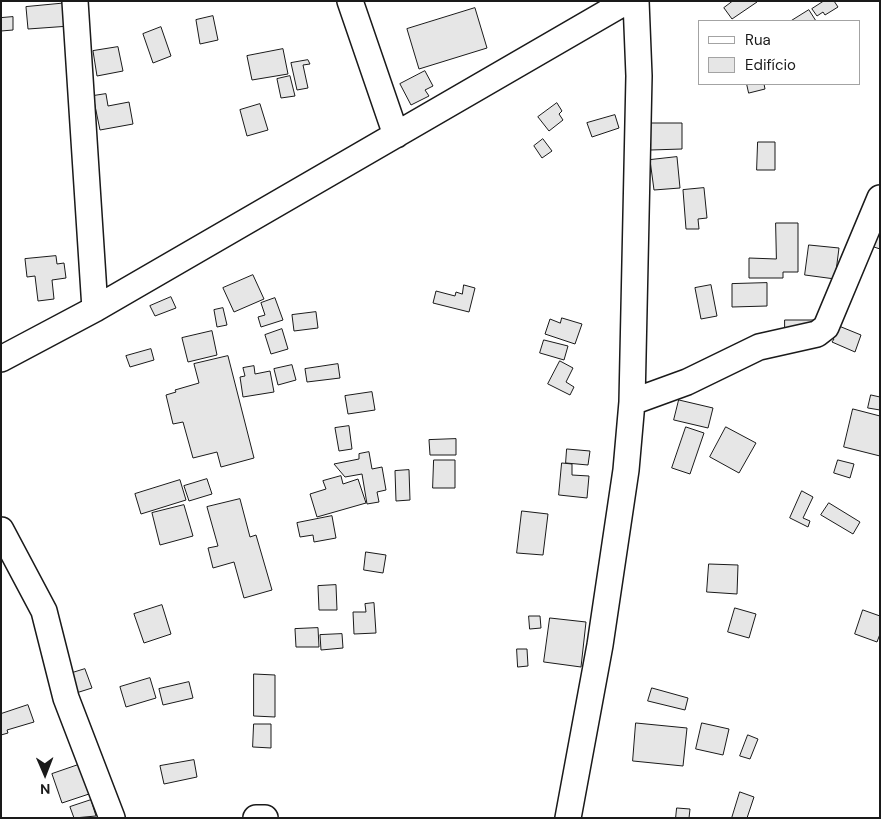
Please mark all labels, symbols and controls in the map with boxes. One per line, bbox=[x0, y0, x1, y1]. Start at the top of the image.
legend bbox=[698, 20, 861, 85]
text: Rua bbox=[745, 30, 771, 50]
text: Edifício bbox=[745, 55, 796, 75]
north arrow bbox=[20, 749, 70, 799]
text: N bbox=[40, 780, 51, 798]

